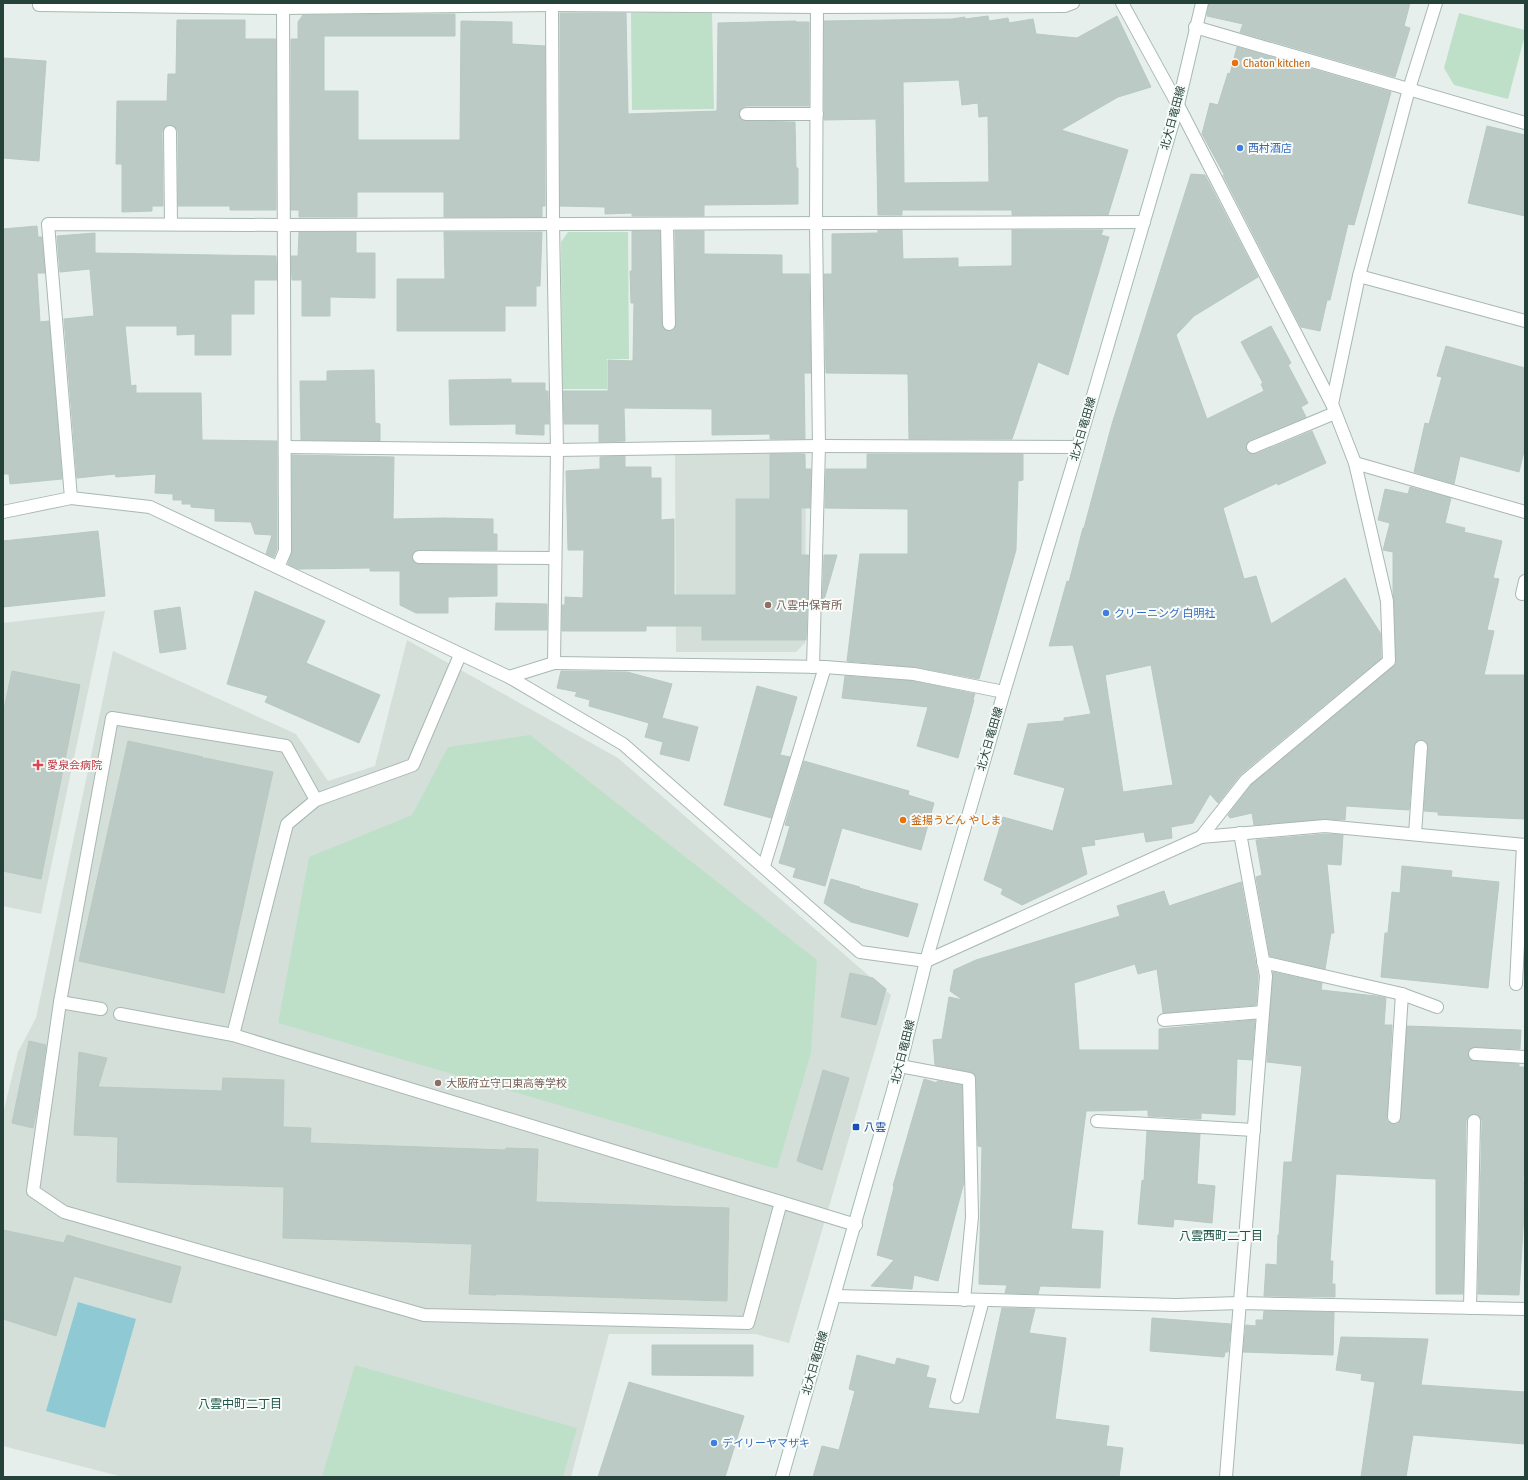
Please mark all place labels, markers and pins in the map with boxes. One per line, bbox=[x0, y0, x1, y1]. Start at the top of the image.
place label: Chaton kitchen bbox=[1243, 57, 1310, 70]
marker: Chaton kitchen bbox=[1230, 58, 1240, 68]
place label: 西村酒店 bbox=[1248, 142, 1292, 155]
marker: 西村酒店 bbox=[1235, 143, 1245, 153]
place label: 八雲中保育所 bbox=[776, 599, 843, 612]
marker: 八雲中保育所 bbox=[763, 600, 773, 610]
place label: クリーニング 白明社 bbox=[1114, 607, 1216, 620]
marker: クリーニング 白明社 bbox=[1101, 608, 1111, 618]
marker: 愛泉会病院 bbox=[32, 759, 44, 771]
place label: 愛泉会病院 bbox=[47, 759, 102, 772]
place label: 釜揚うどん やしま bbox=[911, 814, 1002, 827]
marker: 釜揚うどん やしま bbox=[898, 815, 908, 825]
place label: 大阪府立守口東高等学校 bbox=[446, 1077, 567, 1090]
marker: 大阪府立守口東高等学校 bbox=[433, 1078, 443, 1088]
place label: 八雲 bbox=[864, 1121, 886, 1134]
marker: 八雲 bbox=[851, 1122, 861, 1132]
place label: デイリーヤマザキ bbox=[722, 1437, 810, 1450]
marker: デイリーヤマザキ bbox=[709, 1438, 719, 1448]

